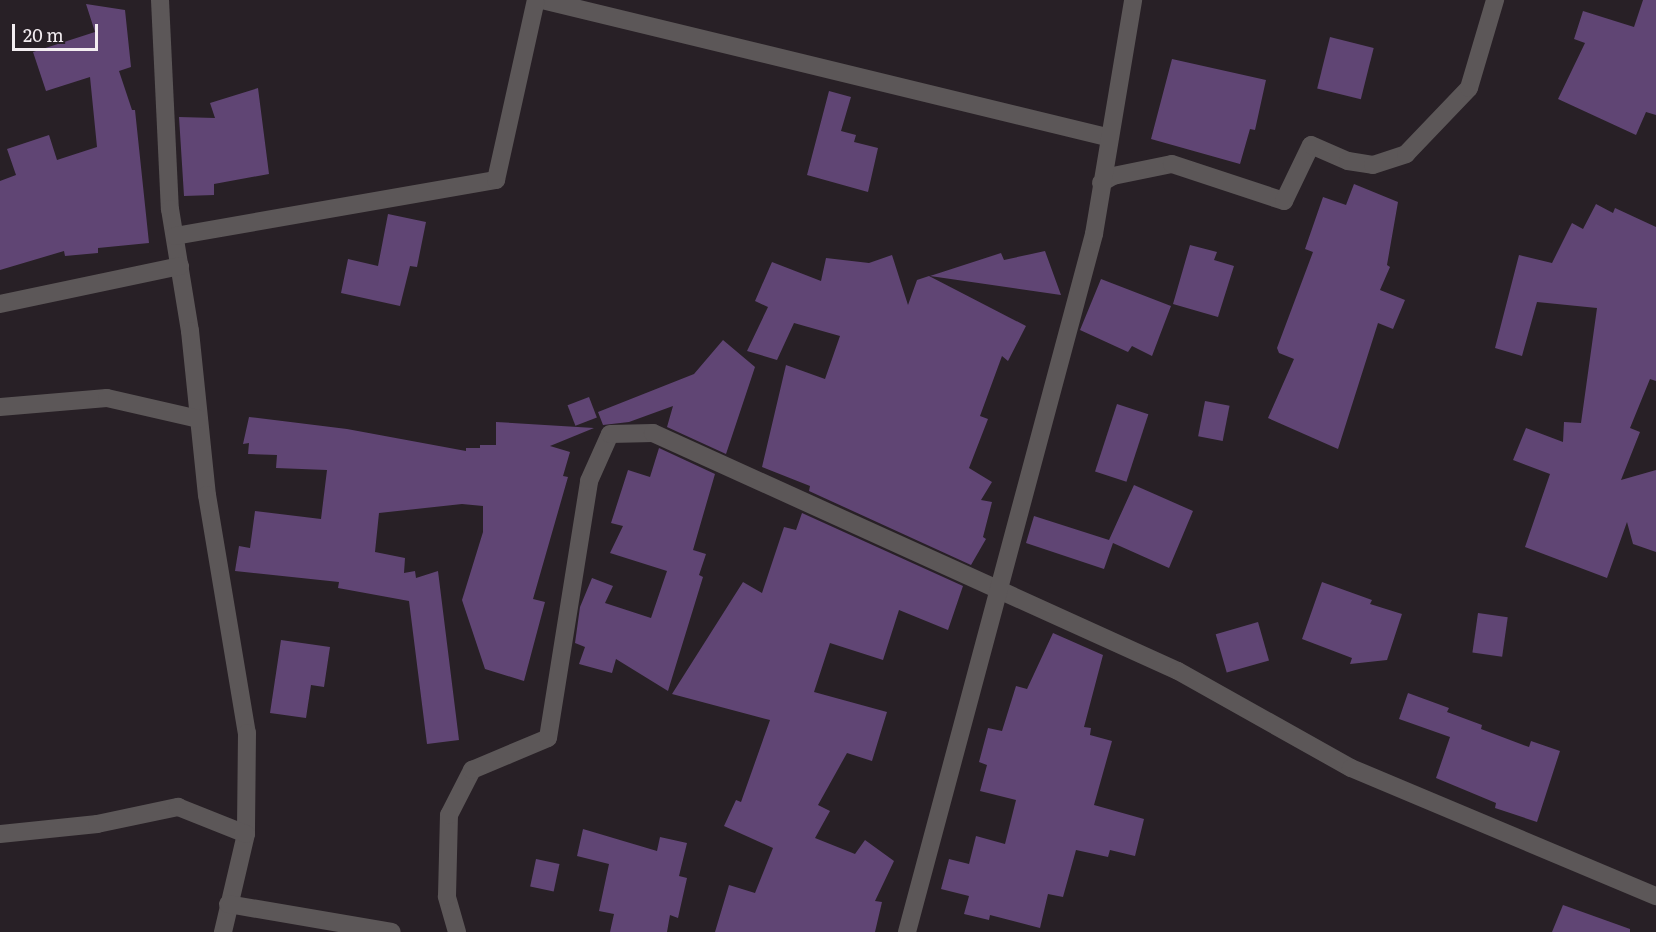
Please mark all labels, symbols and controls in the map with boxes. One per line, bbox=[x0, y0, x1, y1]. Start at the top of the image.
scale bar bbox=[15, 12, 100, 50]
text: 20 m bbox=[23, 21, 64, 48]

